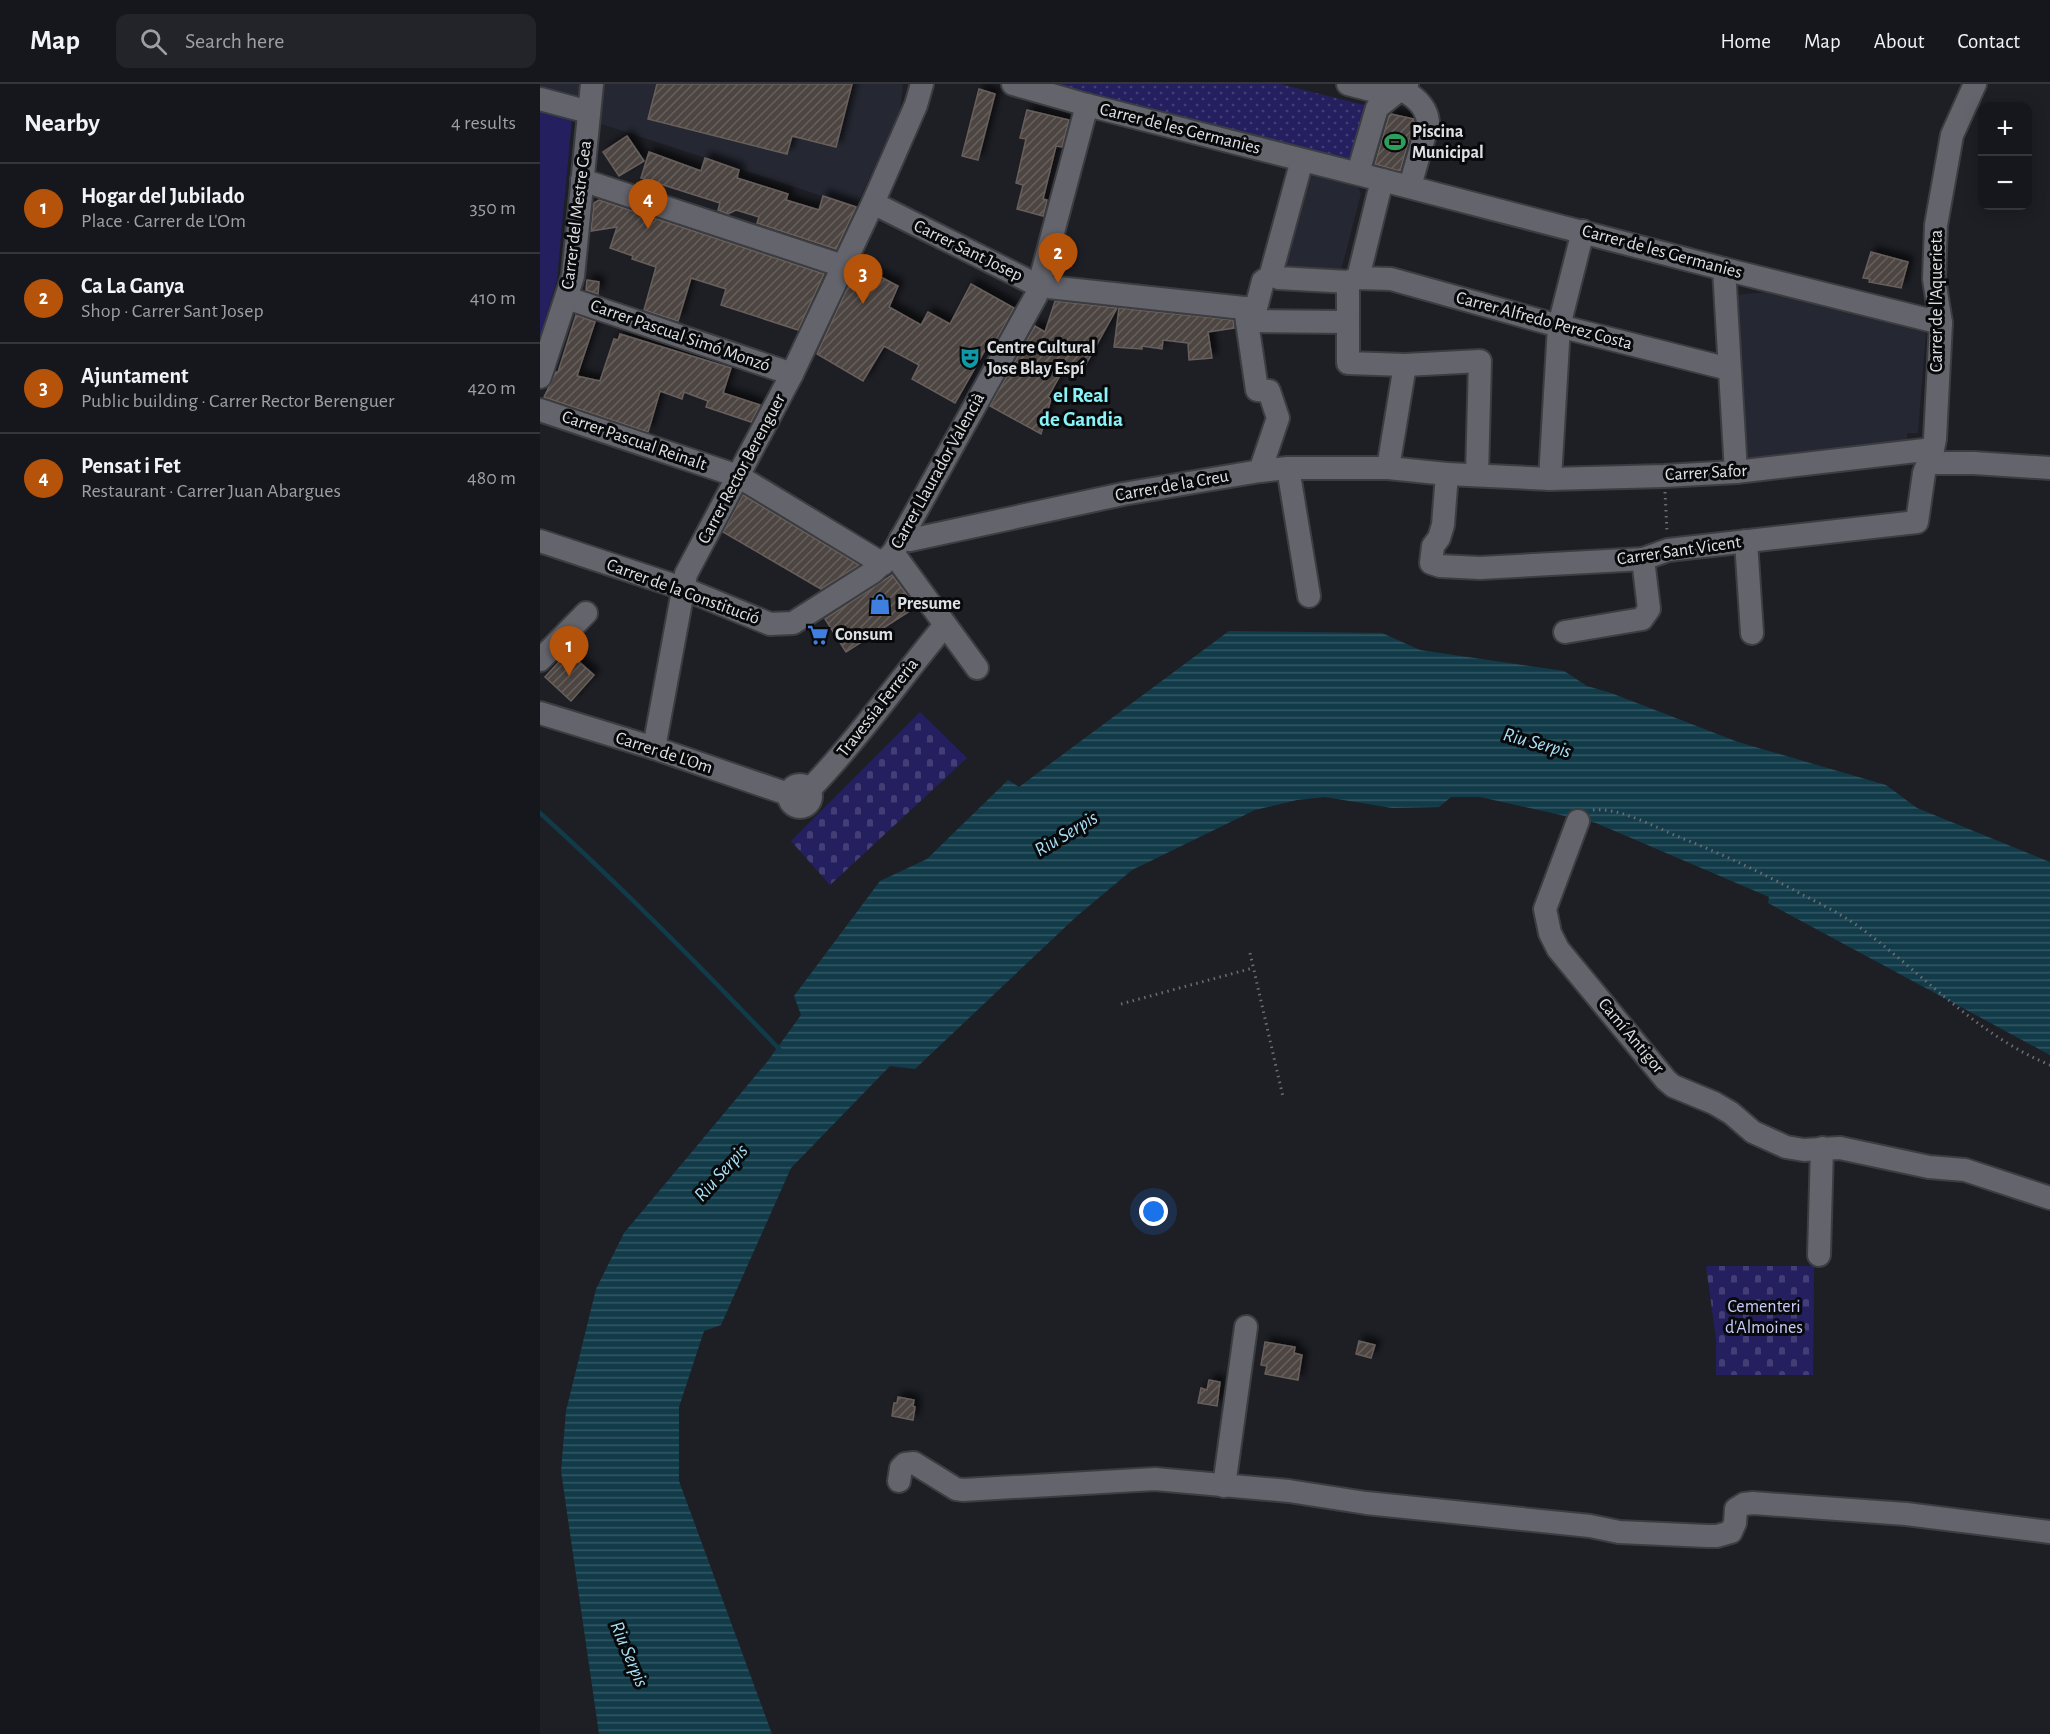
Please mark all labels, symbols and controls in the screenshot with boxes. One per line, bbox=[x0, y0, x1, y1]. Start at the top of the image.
search box bbox=[116, 14, 536, 68]
icon: search bbox=[137, 25, 170, 58]
text: Map bbox=[30, 27, 80, 55]
text: Search here bbox=[185, 30, 284, 52]
text: Home bbox=[1720, 31, 1771, 52]
text: Map bbox=[1804, 31, 1841, 52]
text: About bbox=[1874, 31, 1924, 52]
text: Contact bbox=[1957, 31, 2020, 52]
street label: Carrer de les Germanies bbox=[1098, 100, 1262, 158]
map controls bbox=[1978, 102, 2032, 210]
button: + bbox=[1978, 102, 2032, 156]
text: Nearby bbox=[24, 110, 100, 136]
text: 4 results bbox=[451, 113, 516, 133]
place label: Piscina Municipal bbox=[1412, 123, 1484, 162]
sports icon: Piscina Municipal bbox=[1383, 130, 1407, 154]
street label: Carrer del Mestre Gea bbox=[559, 140, 595, 290]
button: − bbox=[1978, 156, 2032, 210]
pin: 4 bbox=[628, 180, 668, 229]
text: Hogar del Jubilado bbox=[81, 185, 245, 207]
text: 1 bbox=[40, 198, 47, 218]
text: 350 m bbox=[470, 198, 516, 218]
text: Place · Carrer de L'Om bbox=[81, 211, 246, 231]
street label: Carrer Sant Josep bbox=[911, 217, 1025, 285]
street label: Carrer de les Germanies bbox=[1580, 222, 1744, 282]
street label: Carrer de l'Aquerieta bbox=[1928, 230, 1946, 372]
pin: 2 bbox=[1038, 234, 1078, 283]
pin: 3 bbox=[844, 254, 882, 304]
text: Ca La Ganya bbox=[81, 275, 185, 297]
text: 2 bbox=[39, 288, 48, 308]
text: 410 m bbox=[470, 288, 516, 308]
street label: Carrer Alfredo Perez Costa bbox=[1454, 289, 1634, 353]
street label: Carrer Pascual Simó Monzó bbox=[588, 297, 772, 375]
text: Shop · Carrer Sant Josep bbox=[81, 301, 264, 321]
place label: Centre Cultural Jose Blay Espí bbox=[987, 339, 1096, 378]
theatre icon: Centre Cultural Jose Blay Espí bbox=[958, 346, 982, 370]
text: Ajuntament bbox=[81, 365, 189, 387]
text: 3 bbox=[39, 378, 48, 398]
text: 420 m bbox=[467, 378, 516, 398]
district label: el Real de Gandia bbox=[1039, 385, 1123, 430]
street label: Carrer Llaurador Valencià bbox=[888, 390, 988, 552]
text: Public building · Carrer Rector Berenguer bbox=[81, 391, 395, 411]
street label: Carrer Rector Berenguer bbox=[695, 391, 789, 547]
street label: Carrer Pascual Reinalt bbox=[559, 408, 709, 474]
text: Pensat i Fet bbox=[81, 455, 181, 477]
street label: Carrer Safor bbox=[1665, 462, 1748, 484]
street label: Carrer de la Creu bbox=[1114, 467, 1230, 505]
text: 4 bbox=[38, 468, 49, 488]
text: 480 m bbox=[467, 468, 516, 488]
text: Restaurant · Carrer Juan Abargues bbox=[81, 481, 341, 501]
street label: Carrer Sant Vicent bbox=[1616, 533, 1743, 569]
street label: Carrer de la Constitució bbox=[604, 556, 762, 628]
shop icon: Presume bbox=[868, 592, 892, 616]
place label: Presume bbox=[897, 595, 961, 613]
supermarket icon: Consum bbox=[806, 623, 830, 647]
pin: 1 bbox=[549, 626, 588, 676]
place label: Consum bbox=[835, 626, 893, 644]
street label: Travessia Ferreria bbox=[834, 655, 922, 761]
water label: Riu Serpis bbox=[1501, 724, 1574, 762]
street label: Carrer de L'Om bbox=[613, 729, 715, 777]
water label: Riu Serpis bbox=[1031, 807, 1101, 860]
street label: Camí Antigor bbox=[1595, 995, 1668, 1077]
water label: Riu Serpis bbox=[690, 1140, 752, 1205]
your location bbox=[1139, 1197, 1168, 1226]
park label: Cementeri d'Almoines bbox=[1725, 1298, 1803, 1337]
water label: Riu Serpis bbox=[606, 1618, 652, 1690]

